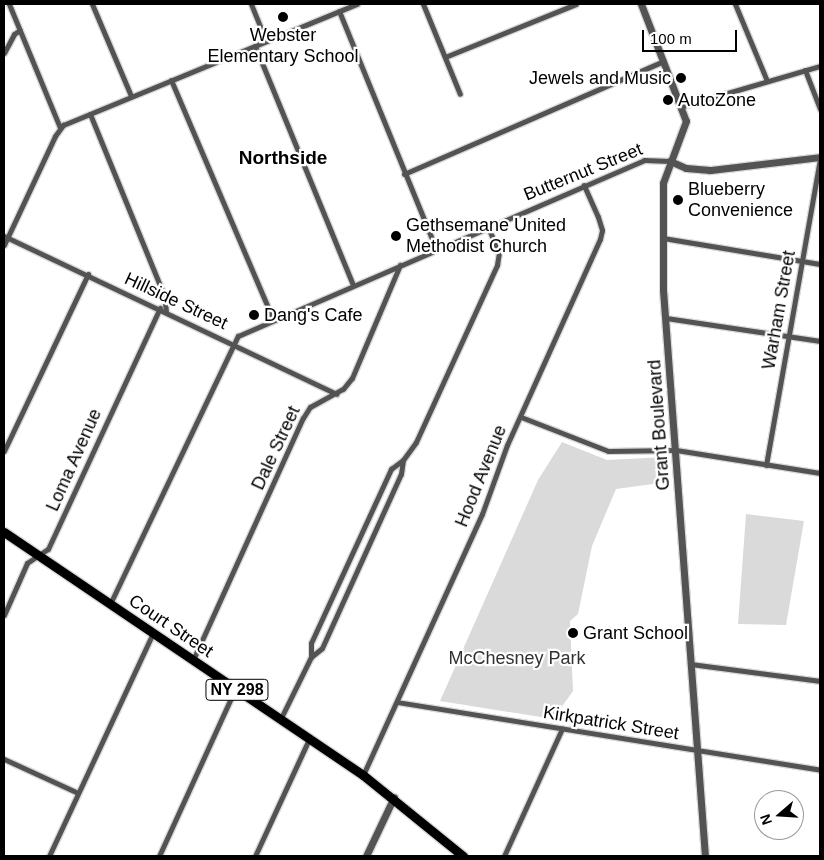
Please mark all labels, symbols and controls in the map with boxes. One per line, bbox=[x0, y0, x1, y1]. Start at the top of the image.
marker: Webster Elementary School bbox=[277, 11, 289, 23]
scale bar bbox=[644, 20, 739, 52]
place label: Webster Elementary School bbox=[207, 25, 359, 68]
text: 100 m bbox=[650, 30, 692, 47]
place label: Jewels and Music bbox=[529, 67, 671, 89]
marker: Jewels and Music bbox=[675, 72, 687, 84]
place label: AutoZone bbox=[678, 89, 756, 111]
marker: AutoZone bbox=[662, 94, 674, 106]
street label: Butternut Street bbox=[521, 138, 645, 206]
district label: Northside bbox=[239, 147, 327, 169]
place label: Blueberry Convenience bbox=[688, 179, 793, 222]
marker: Blueberry Convenience bbox=[672, 194, 684, 206]
place label: Gethsemane United Methodist Church bbox=[406, 215, 566, 258]
marker: Gethsemane United Methodist Church bbox=[390, 230, 402, 242]
street label: Warham Street bbox=[758, 249, 800, 371]
street label: Hillside Street bbox=[121, 268, 231, 334]
place label: Dang's Cafe bbox=[264, 304, 362, 326]
marker: Dang's Cafe bbox=[248, 309, 260, 321]
street label: Grant Boulevard bbox=[644, 359, 674, 491]
street label: Dale Street bbox=[247, 403, 305, 493]
street label: Loma Avenue bbox=[42, 405, 106, 515]
street label: Hood Avenue bbox=[451, 422, 511, 530]
street label: Court Street bbox=[125, 590, 217, 662]
place label: Grant School bbox=[583, 622, 688, 644]
marker: Grant School bbox=[567, 627, 579, 639]
park label: McChesney Park bbox=[448, 647, 586, 669]
road number: NY 298 bbox=[204, 676, 270, 704]
street label: Kirkpatrick Street bbox=[542, 702, 680, 744]
north arrow bbox=[754, 790, 804, 840]
text: N bbox=[757, 812, 775, 827]

